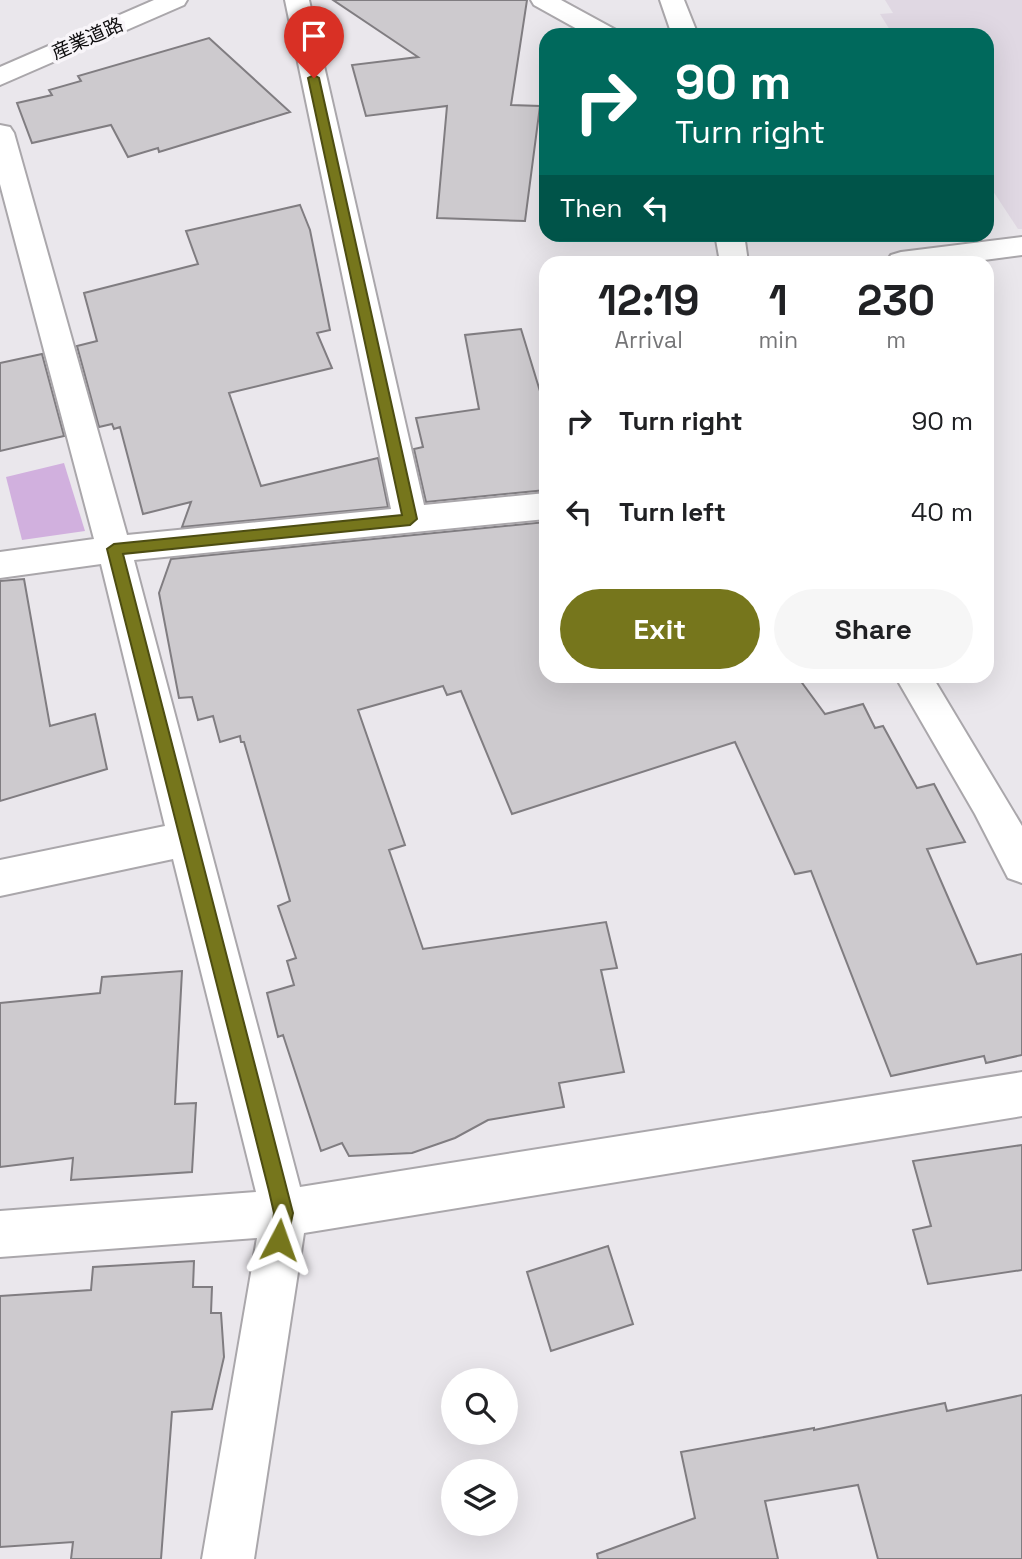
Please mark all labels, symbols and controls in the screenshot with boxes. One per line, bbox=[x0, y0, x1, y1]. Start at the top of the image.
pin bbox=[284, 6, 344, 78]
street label: 産業道路 bbox=[47, 12, 127, 65]
icon: arrive bbox=[295, 17, 333, 55]
text: 90 m bbox=[675, 51, 791, 113]
icon: right bbox=[560, 56, 651, 147]
text: Turn right bbox=[675, 112, 825, 152]
icon: left bbox=[637, 189, 675, 227]
text: Then bbox=[560, 191, 623, 225]
text: 12:19 bbox=[598, 274, 699, 327]
text: 1 bbox=[769, 274, 788, 327]
text: 230 bbox=[857, 274, 935, 327]
text: Arrival bbox=[615, 325, 683, 355]
text: min bbox=[759, 325, 798, 355]
text: m bbox=[886, 325, 906, 355]
icon: right bbox=[560, 402, 598, 440]
text: Turn right bbox=[619, 404, 743, 438]
text: 90 m bbox=[911, 404, 973, 438]
icon: left bbox=[560, 493, 598, 531]
text: Turn left bbox=[619, 495, 726, 529]
text: 40 m bbox=[911, 495, 973, 529]
button: Exit bbox=[560, 589, 760, 669]
button: Share bbox=[774, 589, 973, 669]
position arrow bbox=[242, 1203, 316, 1277]
map controls bbox=[441, 1368, 518, 1536]
button: search bbox=[441, 1368, 518, 1445]
button: layers bbox=[441, 1459, 518, 1536]

